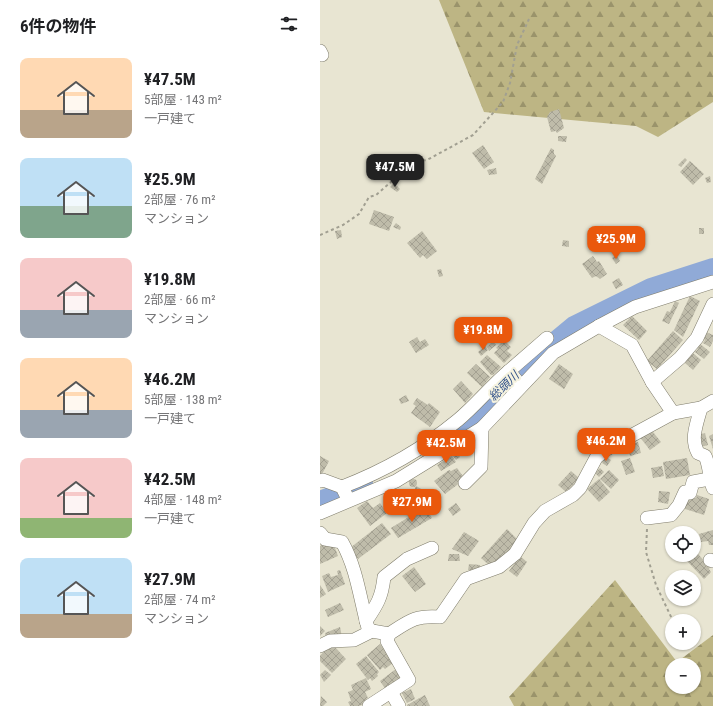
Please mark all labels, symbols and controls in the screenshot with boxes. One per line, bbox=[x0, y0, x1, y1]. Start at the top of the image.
icon: filters bbox=[278, 13, 300, 35]
text: 6件の物件 bbox=[20, 16, 97, 36]
text: ¥47.5M bbox=[144, 69, 196, 89]
icon: home bbox=[52, 74, 100, 122]
text: 5部屋 · 143 m² bbox=[144, 92, 222, 107]
text: 一戸建て bbox=[144, 111, 196, 126]
pin: ¥47.5M bbox=[362, 154, 428, 188]
text: ¥47.5M bbox=[375, 159, 415, 174]
text: ¥25.9M bbox=[144, 169, 196, 189]
icon: home bbox=[52, 174, 100, 222]
text: 2部屋 · 76 m² bbox=[144, 192, 215, 207]
text: マンション bbox=[144, 211, 209, 226]
pin: ¥25.9M bbox=[583, 226, 649, 260]
text: ¥25.9M bbox=[596, 231, 636, 246]
text: ¥19.8M bbox=[144, 269, 196, 289]
icon: home bbox=[52, 274, 100, 322]
text: 2部屋 · 66 m² bbox=[144, 292, 215, 307]
text: マンション bbox=[144, 311, 209, 326]
pin: ¥19.8M bbox=[450, 317, 516, 351]
text: ¥19.8M bbox=[463, 322, 503, 337]
water label: 総頭川 bbox=[486, 367, 523, 404]
text: ¥46.2M bbox=[144, 369, 196, 389]
icon: home bbox=[52, 374, 100, 422]
text: 5部屋 · 138 m² bbox=[144, 392, 222, 407]
text: 一戸建て bbox=[144, 411, 196, 426]
pin: ¥46.2M bbox=[573, 428, 639, 462]
pin: ¥42.5M bbox=[413, 430, 479, 464]
text: ¥46.2M bbox=[586, 433, 626, 448]
text: ¥42.5M bbox=[426, 435, 466, 450]
text: ¥42.5M bbox=[144, 469, 196, 489]
icon: home bbox=[52, 474, 100, 522]
pin: ¥27.9M bbox=[379, 489, 445, 523]
text: 4部屋 · 148 m² bbox=[144, 492, 222, 507]
text: ¥27.9M bbox=[392, 494, 432, 509]
text: 一戸建て bbox=[144, 511, 196, 526]
map controls bbox=[665, 526, 701, 694]
button: locate bbox=[665, 526, 701, 562]
text: ¥27.9M bbox=[144, 569, 196, 589]
button: layers bbox=[665, 570, 701, 606]
icon: home bbox=[52, 574, 100, 622]
text: 2部屋 · 74 m² bbox=[144, 592, 215, 607]
text: マンション bbox=[144, 611, 209, 626]
button: + bbox=[665, 614, 701, 650]
button: − bbox=[665, 658, 701, 694]

